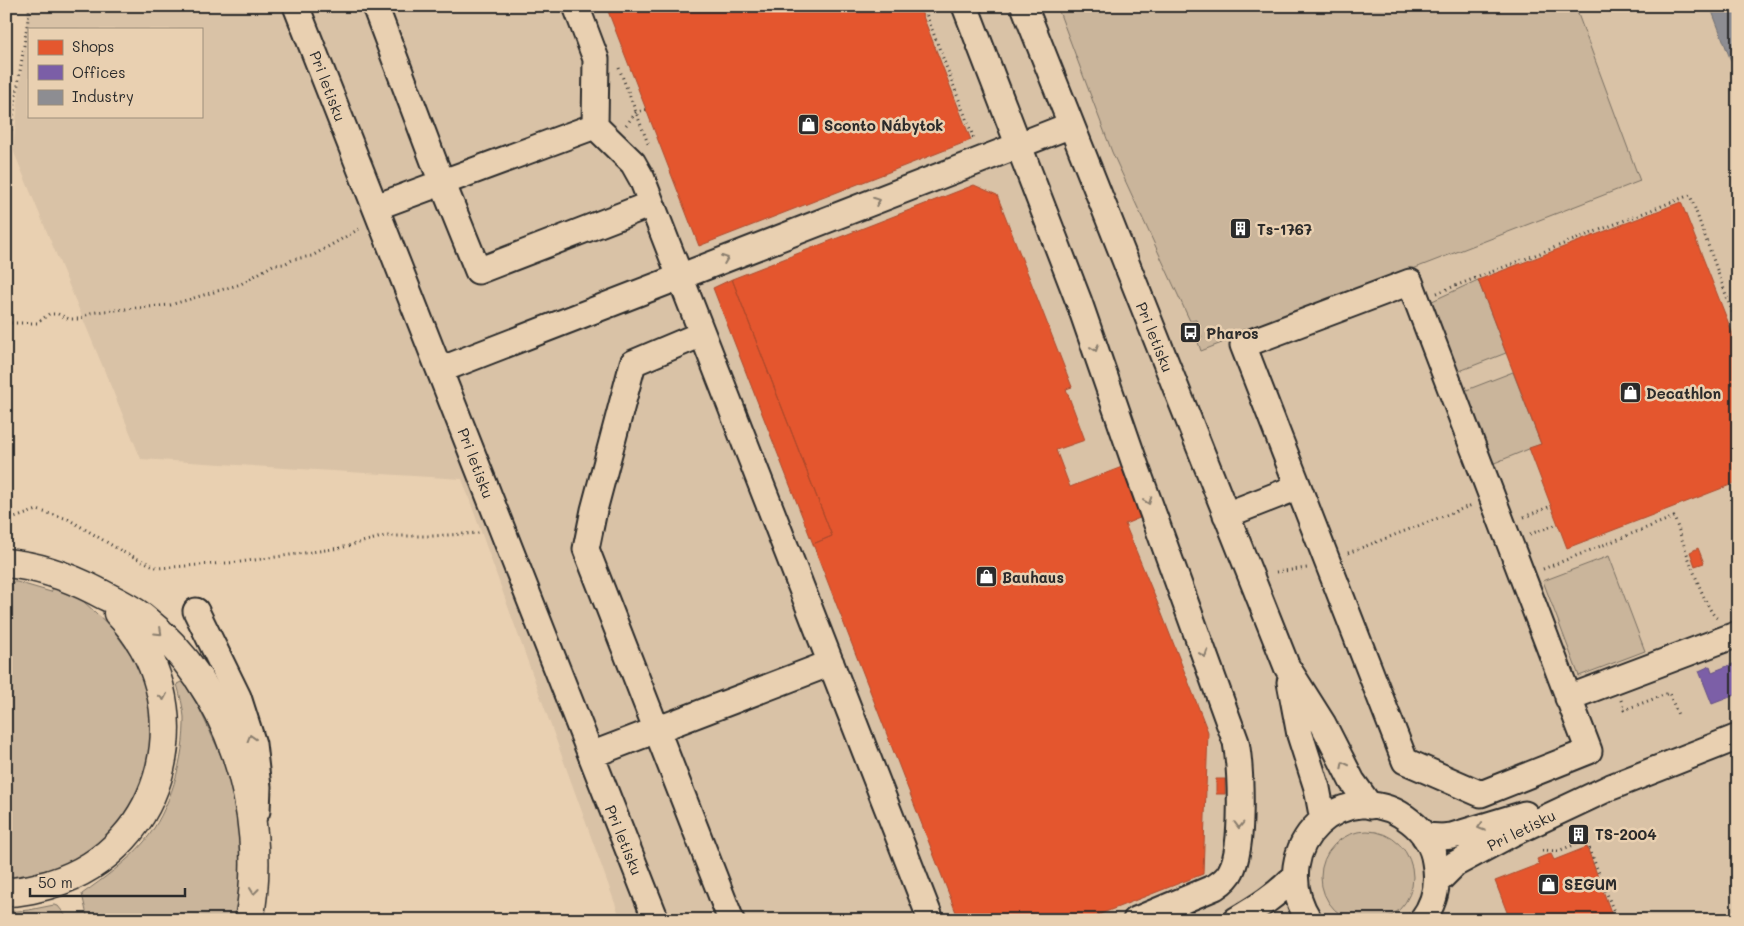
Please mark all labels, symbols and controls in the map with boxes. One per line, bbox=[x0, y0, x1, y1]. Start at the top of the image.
legend bbox=[28, 28, 202, 118]
text: Shops bbox=[72, 36, 114, 56]
street label: Pri letisku bbox=[305, 48, 351, 124]
text: Offices bbox=[72, 62, 126, 82]
text: Industry bbox=[72, 86, 134, 106]
shop icon: Sconto Nábytok bbox=[796, 113, 820, 137]
place label: Sconto Nábytok bbox=[824, 115, 943, 135]
one-way arrow bbox=[872, 197, 881, 207]
building icon: Ts-1767 bbox=[1229, 217, 1253, 241]
place label: Ts-1767 bbox=[1257, 219, 1312, 239]
one-way arrow bbox=[720, 255, 729, 266]
street label: Pri letisku bbox=[1132, 299, 1178, 375]
bus stop icon: Pharos bbox=[1178, 321, 1202, 345]
place label: Pharos bbox=[1206, 323, 1259, 343]
one-way arrow bbox=[1089, 343, 1099, 352]
shop icon: Decathlon bbox=[1618, 381, 1642, 405]
place label: Decathlon bbox=[1646, 383, 1721, 403]
street label: Pri letisku bbox=[453, 425, 499, 501]
one-way arrow bbox=[1142, 497, 1152, 505]
shop icon: Bauhaus bbox=[974, 565, 998, 589]
place label: Bauhaus bbox=[1002, 567, 1064, 587]
one-way arrow bbox=[153, 626, 162, 635]
one-way arrow bbox=[1198, 649, 1208, 658]
one-way arrow bbox=[157, 693, 167, 702]
one-way arrow bbox=[246, 734, 256, 743]
one-way arrow bbox=[1340, 762, 1350, 771]
street label: Pri letisku bbox=[601, 802, 647, 878]
street label: Pri letisku bbox=[1483, 805, 1559, 855]
one-way arrow bbox=[1233, 821, 1244, 829]
one-way arrow bbox=[1477, 822, 1486, 832]
building icon: TS-2004 bbox=[1567, 822, 1591, 846]
place label: TS-2004 bbox=[1595, 824, 1657, 844]
scale bar bbox=[30, 866, 185, 898]
text: 50 m bbox=[38, 872, 73, 892]
shop icon: SEGUM bbox=[1536, 872, 1560, 896]
place label: SEGUM bbox=[1564, 874, 1617, 894]
one-way arrow bbox=[249, 887, 260, 895]

